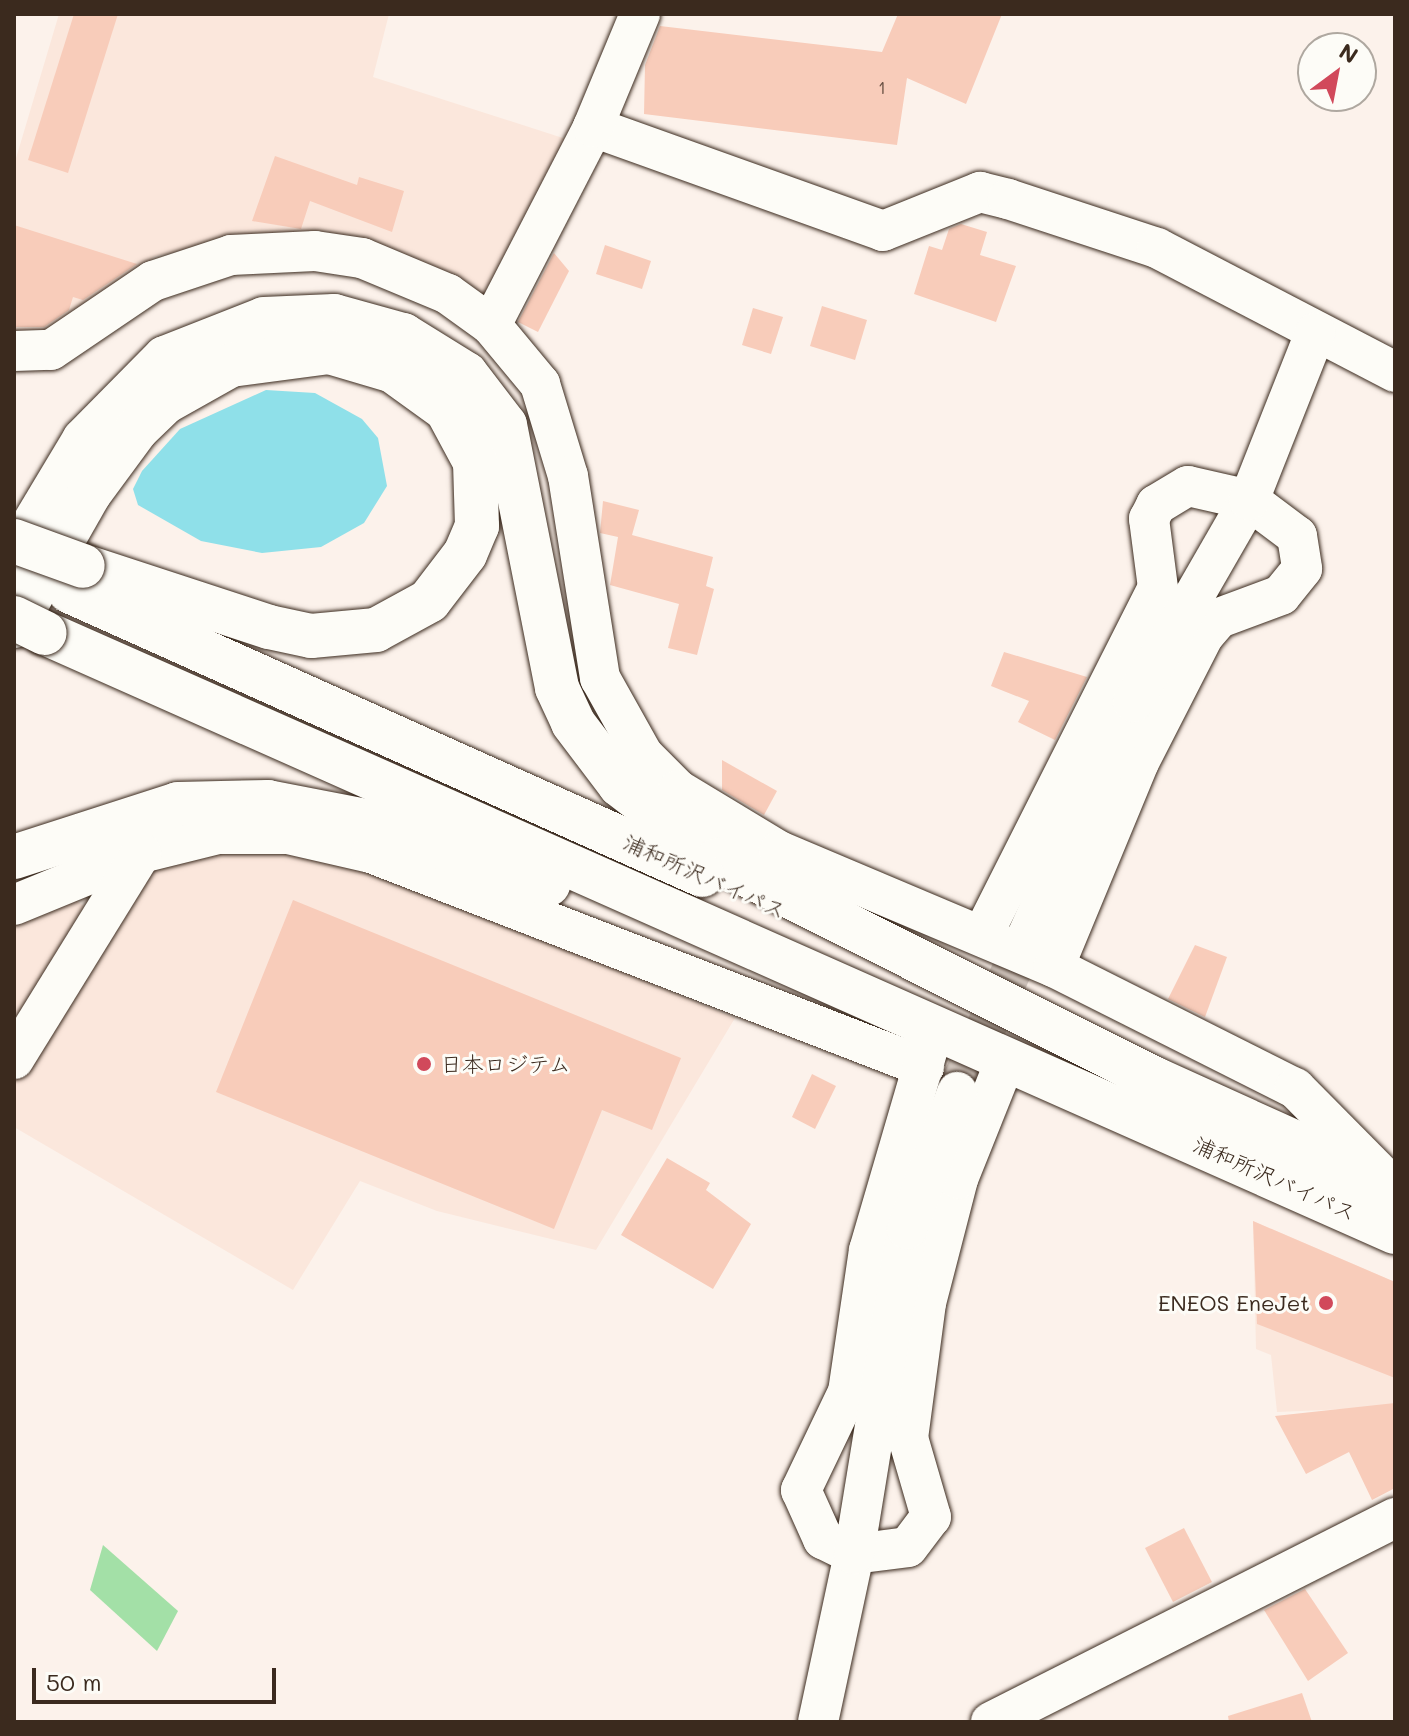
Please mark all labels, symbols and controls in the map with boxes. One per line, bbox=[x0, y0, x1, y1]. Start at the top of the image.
north arrow bbox=[1297, 32, 1377, 112]
text: N bbox=[1334, 36, 1364, 70]
house number: 1 bbox=[878, 76, 886, 98]
street label: 浦和所沢バイパス bbox=[619, 828, 791, 924]
place label: 日本ロジテム bbox=[440, 1051, 572, 1077]
marker: 日本ロジテム bbox=[415, 1055, 433, 1073]
street label: 浦和所沢バイパス bbox=[1189, 1130, 1361, 1226]
place label: ENEOS EneJet bbox=[1158, 1290, 1310, 1316]
marker: ENEOS EneJet bbox=[1317, 1294, 1335, 1312]
scale bar bbox=[36, 1652, 280, 1702]
text: 50 m bbox=[46, 1666, 102, 1697]

